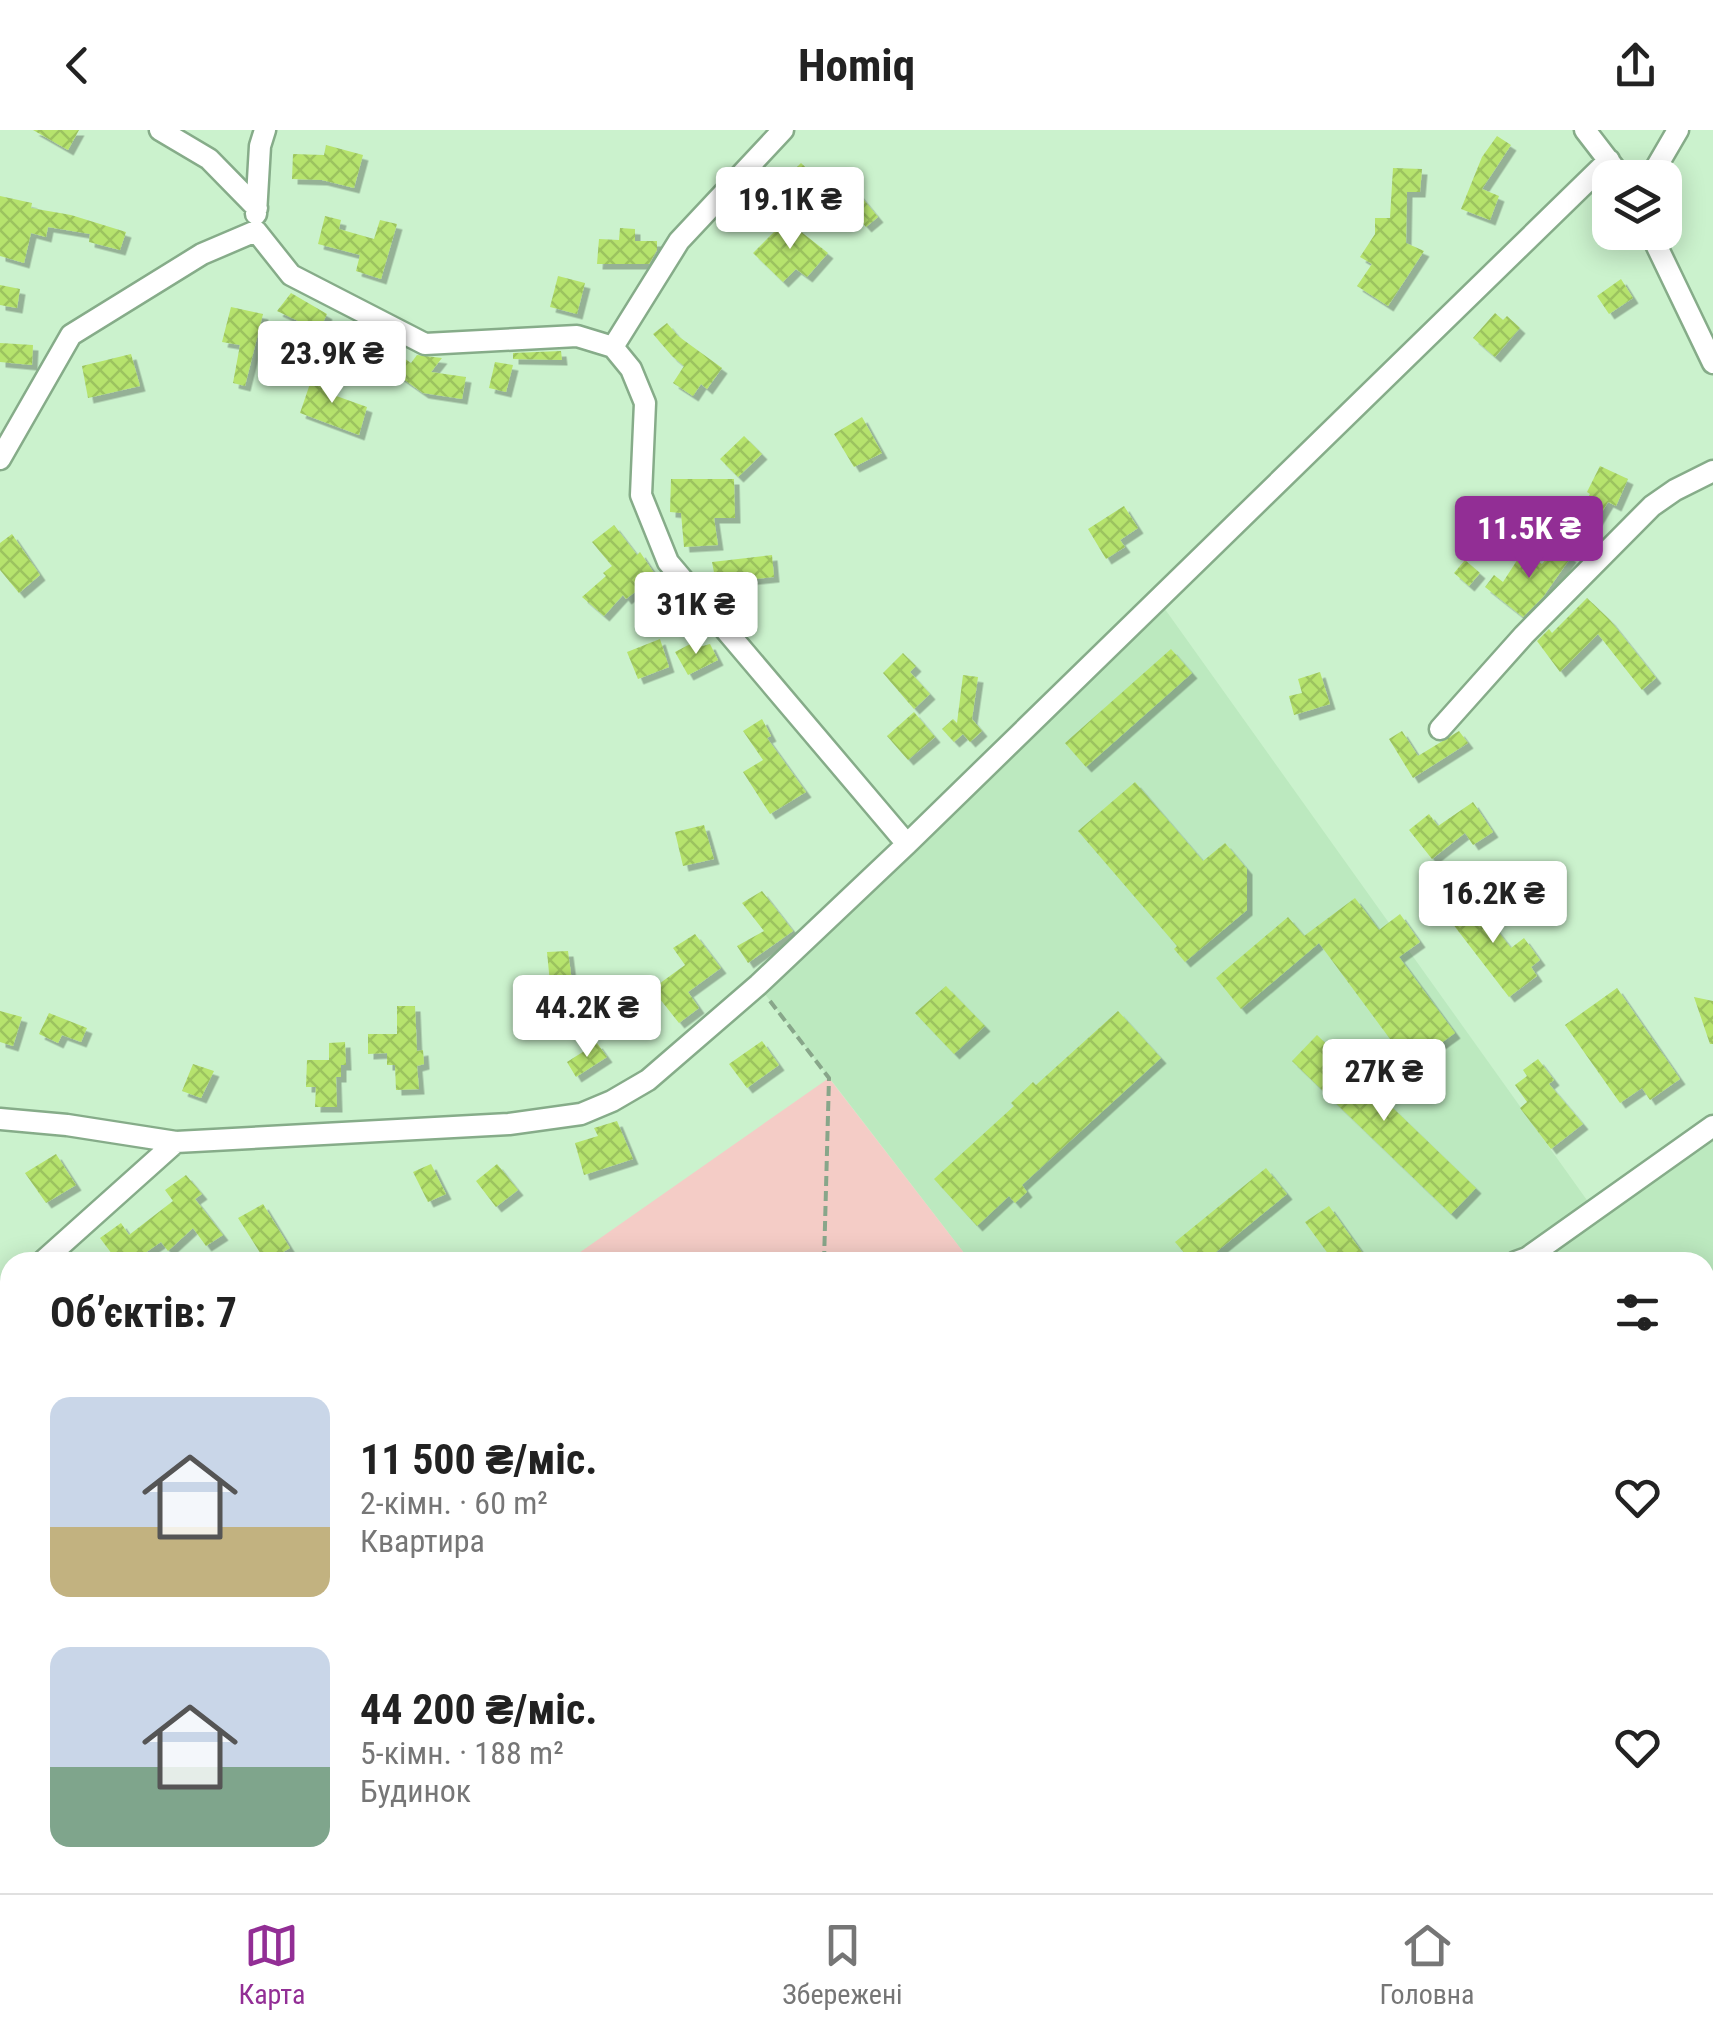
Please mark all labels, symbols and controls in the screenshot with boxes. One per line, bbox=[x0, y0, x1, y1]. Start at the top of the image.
icon: back bbox=[50, 38, 105, 93]
icon: share bbox=[1608, 38, 1663, 93]
text: Homiq bbox=[798, 39, 915, 92]
map controls bbox=[1592, 160, 1682, 250]
button: layers bbox=[1592, 160, 1682, 250]
pin: 19.1K ₴ bbox=[698, 167, 882, 252]
text: 19.1K ₴ bbox=[738, 180, 842, 218]
pin: 23.9K ₴ bbox=[240, 321, 424, 406]
text: 23.9K ₴ bbox=[280, 334, 384, 372]
pin: 11.5K ₴ bbox=[1437, 496, 1621, 581]
text: 11.5K ₴ bbox=[1477, 509, 1581, 547]
pin: 31K ₴ bbox=[626, 572, 766, 657]
text: 31K ₴ bbox=[657, 585, 735, 623]
pin: 16.2K ₴ bbox=[1401, 861, 1585, 946]
text: 16.2K ₴ bbox=[1441, 874, 1545, 912]
pin: 44.2K ₴ bbox=[495, 975, 679, 1060]
text: 44.2K ₴ bbox=[535, 988, 639, 1026]
pin: 27K ₴ bbox=[1314, 1039, 1454, 1124]
text: 27K ₴ bbox=[1345, 1052, 1423, 1090]
icon: filters bbox=[1610, 1285, 1665, 1340]
text: Об’єктів: 7 bbox=[50, 1288, 237, 1337]
text: 11 500 ₴/міс. bbox=[360, 1435, 597, 1484]
icon: home bbox=[130, 1437, 250, 1557]
icon: heart bbox=[1610, 1470, 1665, 1525]
text: 2-кімн. · 60 m² bbox=[360, 1484, 548, 1522]
text: Квартира bbox=[360, 1522, 485, 1560]
text: 44 200 ₴/міс. bbox=[360, 1685, 597, 1734]
icon: home bbox=[130, 1687, 250, 1807]
icon: heart bbox=[1610, 1720, 1665, 1775]
text: 5-кімн. · 188 m² bbox=[360, 1734, 564, 1772]
text: Будинок bbox=[360, 1772, 471, 1810]
tab: Карта bbox=[238, 1918, 305, 2011]
tab: Збережені bbox=[782, 1918, 903, 2011]
tab: Головна bbox=[1379, 1918, 1475, 2011]

